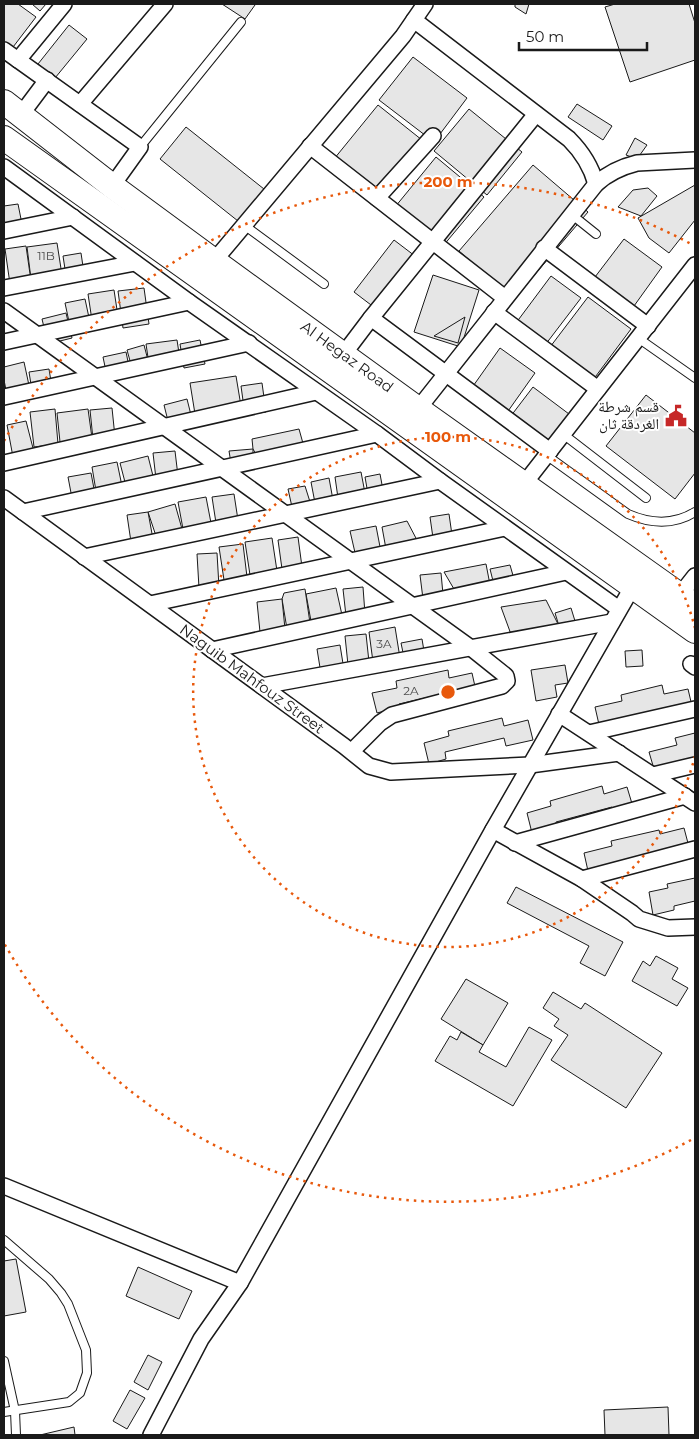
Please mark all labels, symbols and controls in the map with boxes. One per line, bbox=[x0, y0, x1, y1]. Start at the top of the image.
scale bar bbox=[519, 20, 646, 52]
text: 50 m bbox=[526, 27, 564, 46]
text: 200 m bbox=[423, 172, 473, 191]
house number: 11B bbox=[37, 248, 55, 263]
street label: Al Hegaz Road bbox=[297, 317, 397, 397]
place label: قسم شرطة الغردقة ثان bbox=[598, 397, 659, 434]
public building icon: قسم شرطة الغردقة ثان bbox=[663, 403, 689, 429]
text: 100 m bbox=[425, 427, 471, 446]
street label: Naguib Mahfouz Street bbox=[176, 620, 328, 737]
house number: 3A bbox=[376, 636, 392, 651]
house number: 2A bbox=[403, 683, 419, 698]
centre of rings bbox=[439, 683, 457, 701]

